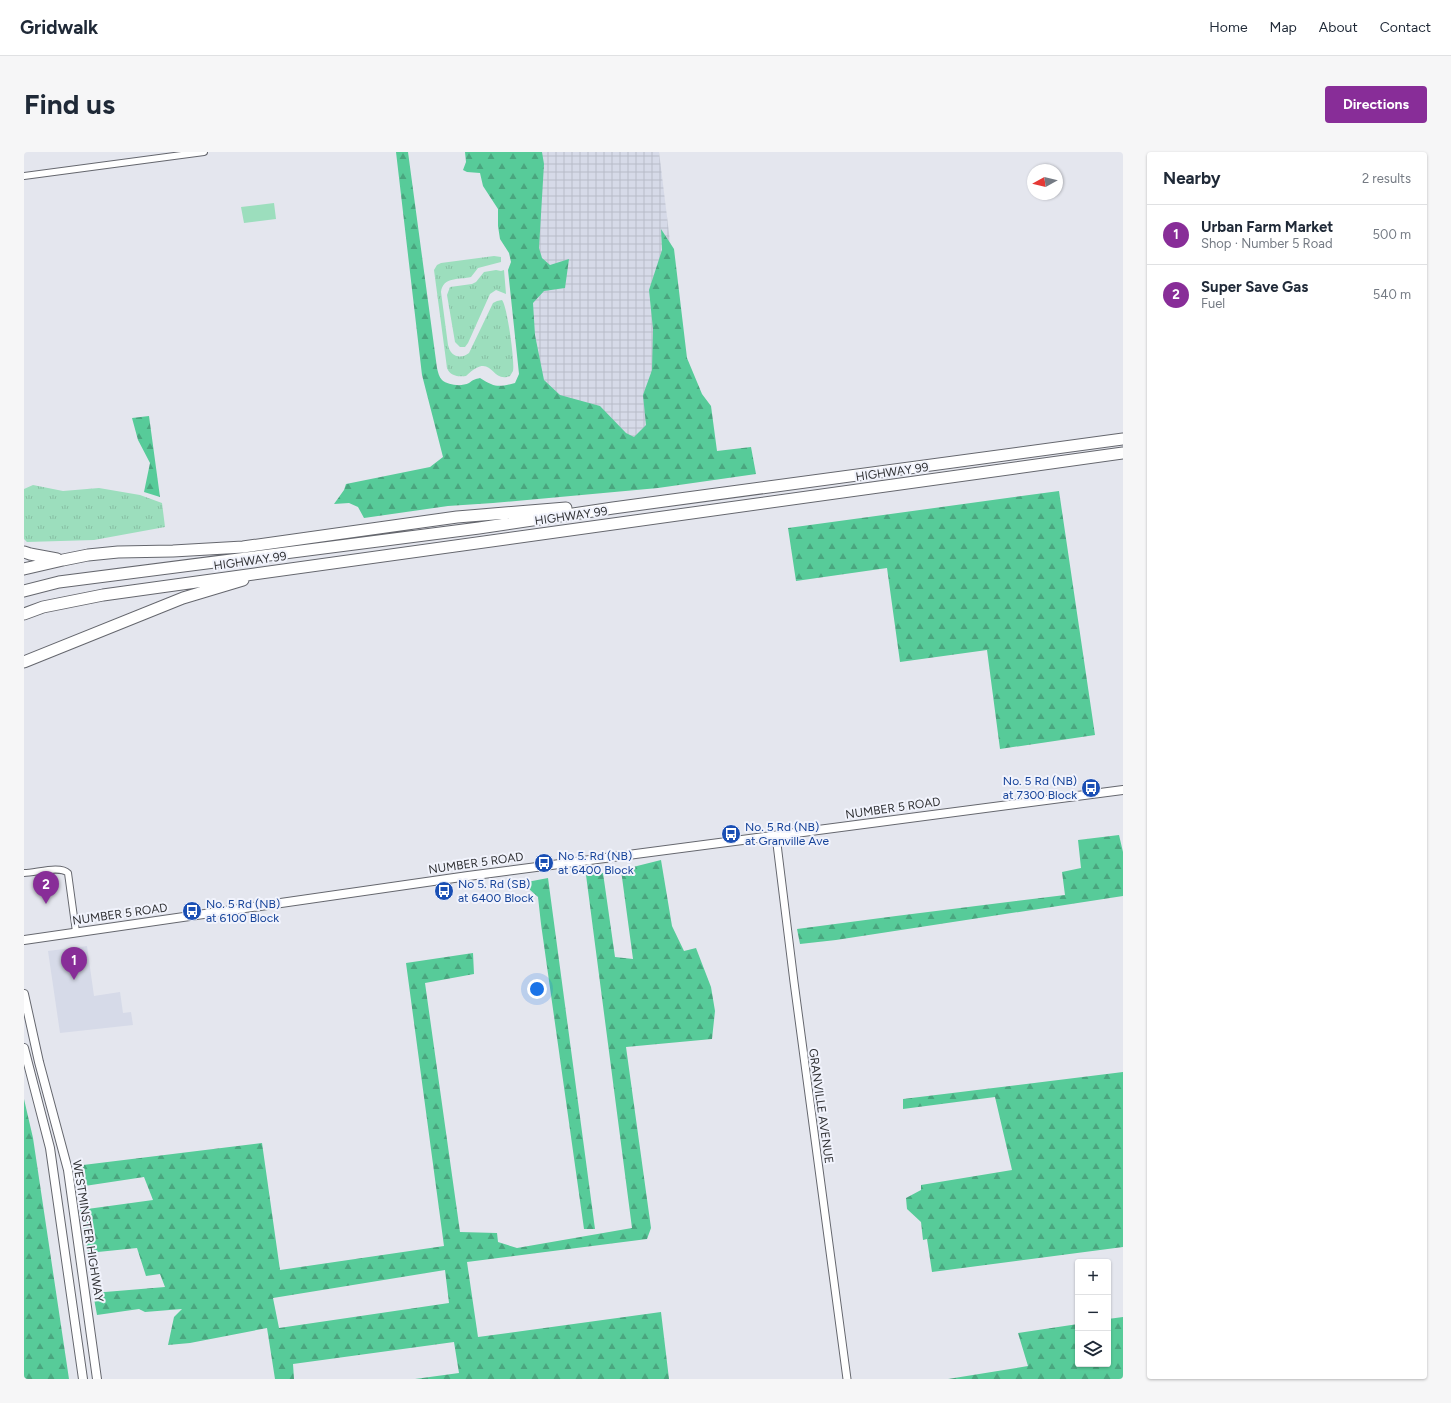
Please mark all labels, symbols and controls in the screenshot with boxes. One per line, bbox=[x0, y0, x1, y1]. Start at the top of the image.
text: Gridwalk bbox=[20, 16, 98, 39]
text: Home bbox=[1209, 19, 1248, 36]
text: Map bbox=[1270, 19, 1297, 36]
text: About bbox=[1319, 19, 1358, 36]
text: Contact bbox=[1380, 19, 1431, 36]
button: Directions bbox=[1325, 86, 1427, 123]
text: Find us bbox=[24, 87, 115, 121]
north arrow bbox=[1027, 164, 1063, 200]
text: Nearby bbox=[1163, 168, 1221, 188]
text: 2 results bbox=[1362, 171, 1411, 186]
text: Urban Farm Market bbox=[1201, 218, 1333, 236]
text: 1 bbox=[1173, 227, 1179, 242]
text: 500 m bbox=[1373, 227, 1411, 242]
text: Shop · Number 5 Road bbox=[1201, 236, 1333, 251]
text: Super Save Gas bbox=[1201, 278, 1308, 296]
text: 2 bbox=[1172, 287, 1180, 302]
text: 540 m bbox=[1373, 287, 1411, 302]
text: Fuel bbox=[1201, 296, 1225, 311]
street label: HIGHWAY 99 bbox=[855, 460, 929, 484]
street label: HIGHWAY 99 bbox=[534, 504, 608, 528]
street label: HIGHWAY 99 bbox=[213, 549, 287, 573]
place label: No. 5 Rd (NB) at 7300 Block bbox=[1003, 774, 1077, 802]
bus stop icon: No. 5 Rd (NB) at 7300 Block bbox=[1080, 777, 1102, 799]
street label: NUMBER 5 ROAD bbox=[845, 794, 941, 822]
place label: No. 5 Rd (NB) at Granville Ave bbox=[745, 820, 829, 848]
bus stop icon: No. 5 Rd (NB) at Granville Ave bbox=[720, 823, 742, 845]
street label: NUMBER 5 ROAD bbox=[428, 849, 524, 877]
place label: No 5. Rd (NB) at 6400 Block bbox=[558, 849, 634, 877]
bus stop icon: No 5. Rd (NB) at 6400 Block bbox=[533, 852, 555, 874]
pin: 2 bbox=[33, 871, 59, 904]
place label: No 5. Rd (SB) at 6400 Block bbox=[458, 877, 534, 905]
bus stop icon: No 5. Rd (SB) at 6400 Block bbox=[433, 880, 455, 902]
place label: No. 5 Rd (NB) at 6100 Block bbox=[206, 897, 280, 925]
street label: NUMBER 5 ROAD bbox=[72, 900, 168, 928]
bus stop icon: No. 5 Rd (NB) at 6100 Block bbox=[181, 900, 203, 922]
pin: 1 bbox=[61, 947, 87, 980]
your location bbox=[527, 979, 547, 999]
street label: GRANVILLE AVENUE bbox=[806, 1048, 836, 1164]
street label: WESTMINSTER HIGHWAY bbox=[70, 1159, 106, 1304]
map controls bbox=[1075, 1259, 1111, 1367]
button: + bbox=[1075, 1259, 1111, 1295]
button: − bbox=[1075, 1295, 1111, 1331]
button: layers bbox=[1075, 1331, 1111, 1367]

